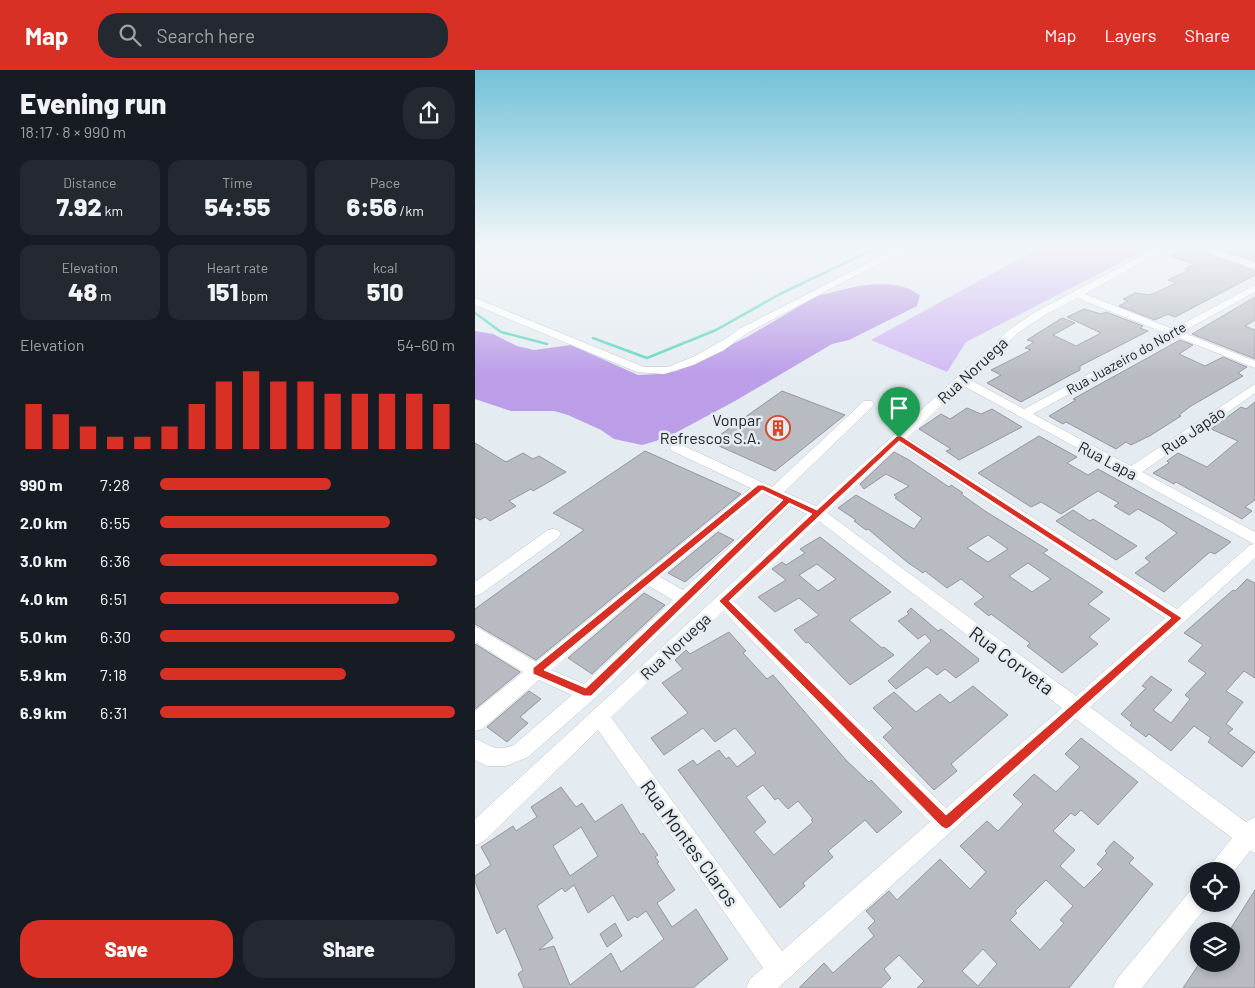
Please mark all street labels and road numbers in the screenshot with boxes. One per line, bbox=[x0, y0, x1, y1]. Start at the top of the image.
street label: Rua Juazeiro do Norte bbox=[1063, 318, 1189, 398]
street label: Rua Noruega bbox=[933, 333, 1011, 407]
street label: Rua Japão bbox=[1158, 402, 1228, 458]
street label: Rua Lapa bbox=[1075, 437, 1141, 483]
street label: Rua Noruega bbox=[636, 609, 714, 683]
street label: Rua Corveta bbox=[965, 621, 1059, 699]
street label: Rua Montes Claros bbox=[636, 775, 744, 911]

